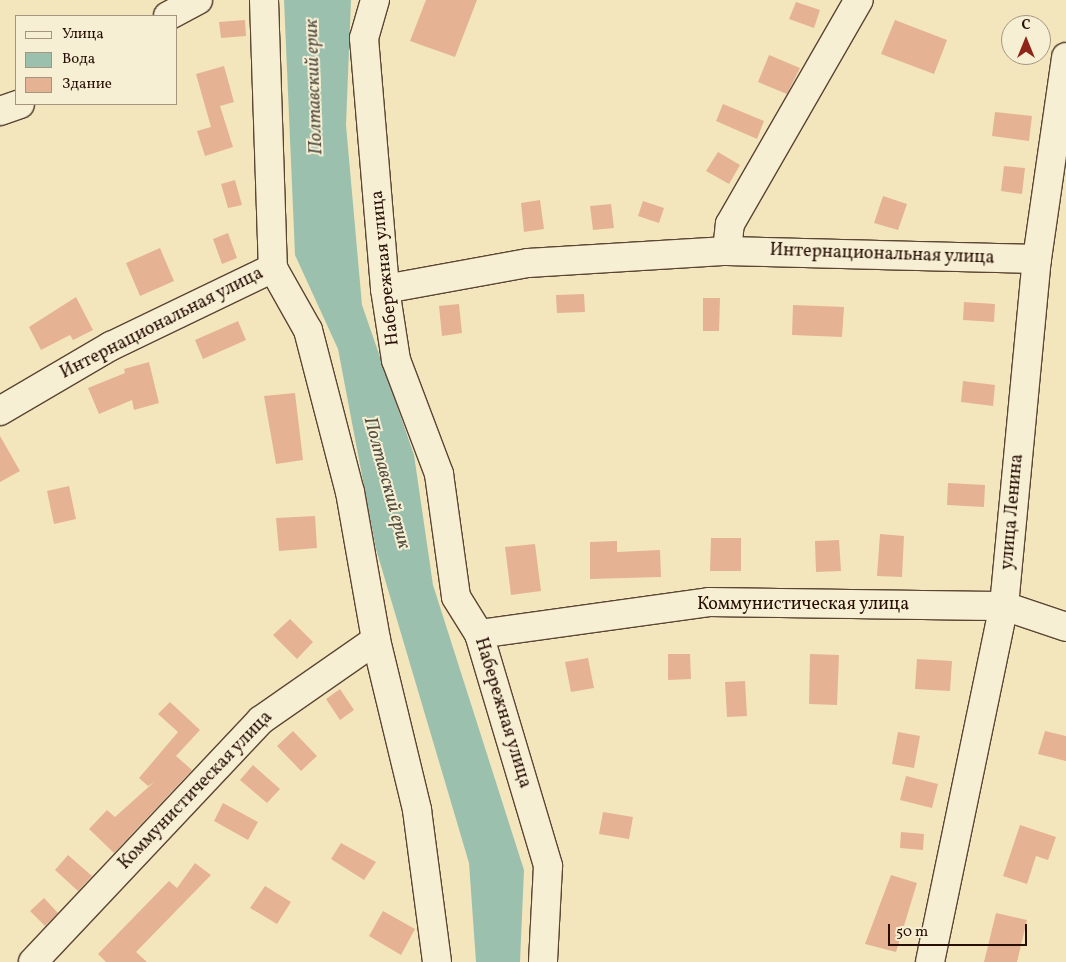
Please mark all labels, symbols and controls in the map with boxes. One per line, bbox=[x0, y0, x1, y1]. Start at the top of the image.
legend bbox=[15, 15, 178, 105]
north arrow bbox=[1001, 15, 1051, 65]
text: С bbox=[1021, 16, 1031, 35]
water label: Полтавский ерик bbox=[301, 19, 329, 155]
text: Улица bbox=[62, 24, 104, 45]
text: Вода bbox=[62, 49, 95, 70]
text: Здание bbox=[62, 74, 112, 95]
street label: Набережная улица bbox=[367, 189, 405, 347]
street label: Интернациональная улица bbox=[769, 240, 995, 270]
street label: Интернациональная улица bbox=[57, 263, 267, 385]
water label: Полтавский ерик bbox=[357, 415, 415, 551]
street label: улица Ленина bbox=[997, 453, 1029, 571]
street label: Коммунистическая улица bbox=[697, 594, 909, 616]
street label: Набережная улица bbox=[469, 635, 535, 791]
street label: Коммунистическая улица bbox=[114, 707, 278, 875]
scale bar bbox=[891, 914, 1030, 946]
text: 50 m bbox=[896, 922, 928, 943]

